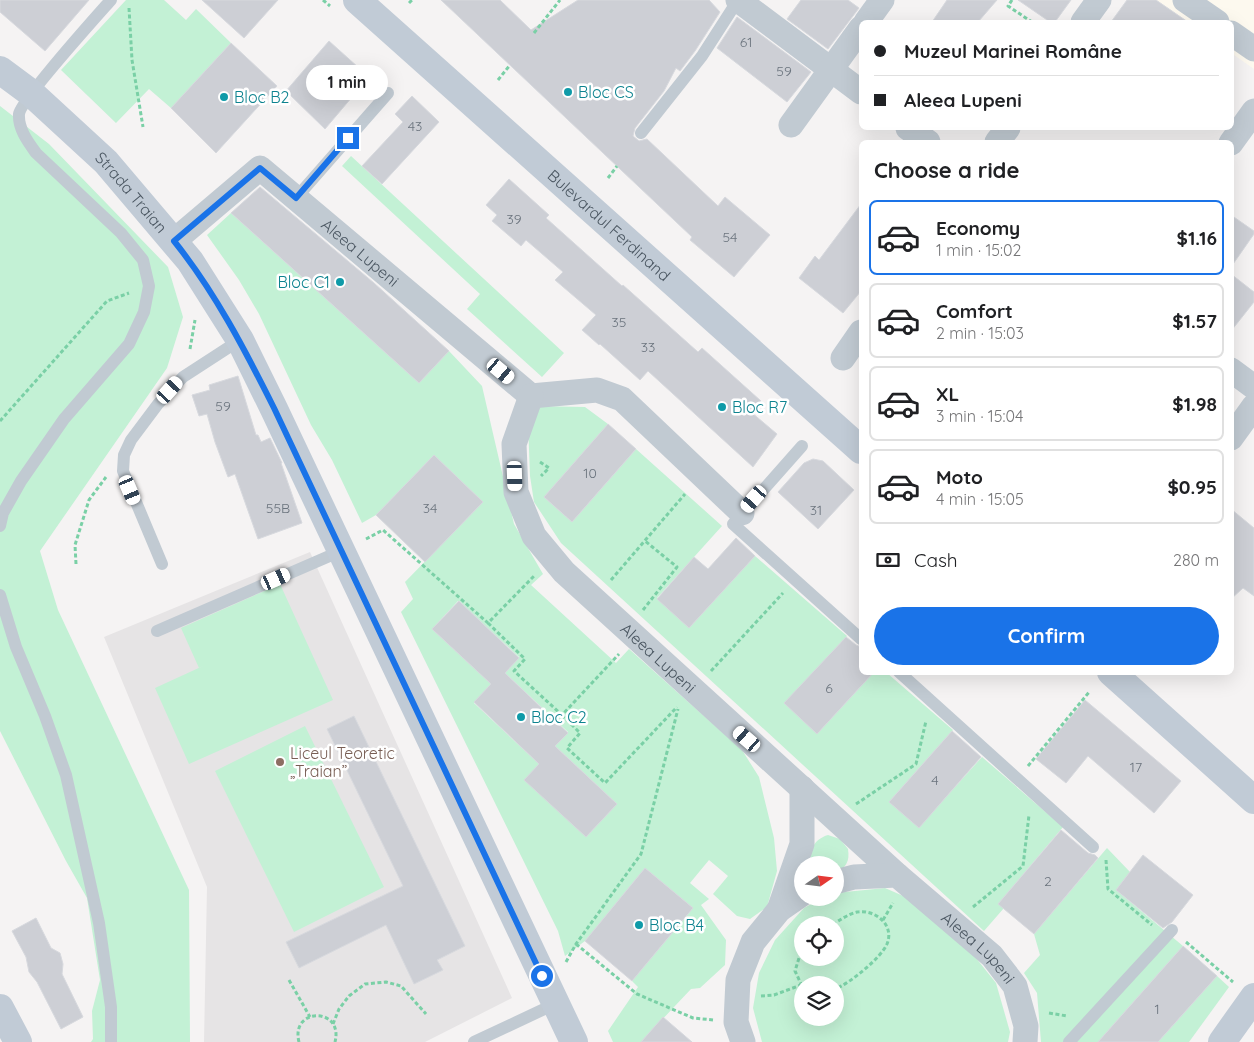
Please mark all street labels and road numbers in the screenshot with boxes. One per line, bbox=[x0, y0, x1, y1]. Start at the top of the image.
street label: Strada Traian bbox=[91, 147, 172, 237]
street label: Bulevardul Ferdinand bbox=[544, 165, 675, 285]
street label: Aleea Lupeni bbox=[318, 214, 403, 291]
street label: Aleea Lupeni bbox=[616, 618, 700, 697]
street label: Aleea Lupeni bbox=[937, 907, 1019, 988]

